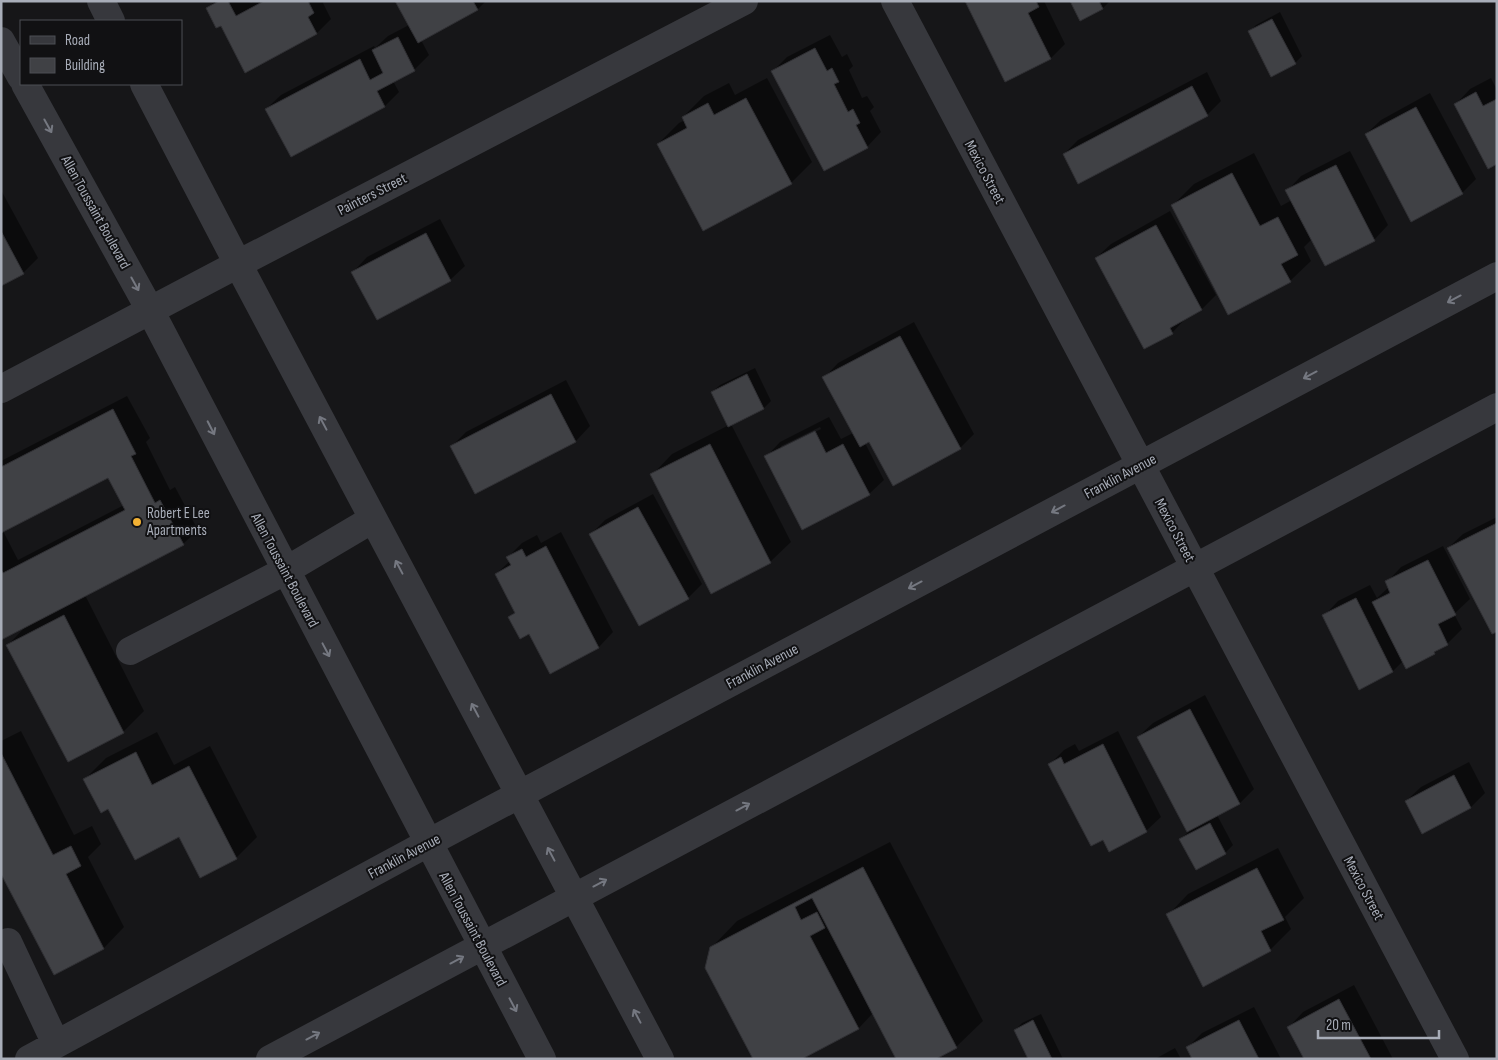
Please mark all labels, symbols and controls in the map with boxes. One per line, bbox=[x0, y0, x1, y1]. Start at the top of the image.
legend bbox=[20, 20, 182, 85]
text: Road bbox=[65, 31, 90, 50]
text: Building bbox=[65, 56, 105, 75]
one-way arrow bbox=[44, 119, 54, 133]
street label: Mexico Street bbox=[960, 137, 1009, 208]
street label: Allen Toussaint Boulevard bbox=[56, 151, 135, 272]
street label: Painters Street bbox=[334, 169, 410, 220]
one-way arrow bbox=[131, 276, 140, 291]
one-way arrow bbox=[1446, 294, 1461, 304]
one-way arrow bbox=[1303, 371, 1318, 380]
one-way arrow bbox=[317, 417, 327, 431]
one-way arrow bbox=[207, 420, 216, 435]
street label: Franklin Avenue bbox=[1081, 449, 1160, 503]
street label: Mexico Street bbox=[1150, 495, 1199, 566]
place label: Robert E Lee Apartments bbox=[146, 504, 210, 540]
one-way arrow bbox=[1051, 504, 1066, 514]
street label: Allen Toussaint Boulevard bbox=[246, 509, 323, 631]
marker: Robert E Lee Apartments bbox=[131, 516, 143, 528]
one-way arrow bbox=[394, 559, 404, 574]
one-way arrow bbox=[908, 581, 923, 590]
street label: Franklin Avenue bbox=[723, 639, 802, 693]
one-way arrow bbox=[322, 642, 332, 656]
one-way arrow bbox=[470, 703, 480, 718]
one-way arrow bbox=[736, 802, 751, 812]
street label: Franklin Avenue bbox=[365, 829, 444, 883]
one-way arrow bbox=[546, 846, 556, 861]
street label: Mexico Street bbox=[1339, 853, 1388, 924]
street label: Allen Toussaint Boulevard bbox=[434, 868, 511, 990]
one-way arrow bbox=[592, 878, 607, 887]
one-way arrow bbox=[449, 955, 464, 965]
one-way arrow bbox=[508, 997, 518, 1012]
one-way arrow bbox=[632, 1008, 642, 1023]
scale bar bbox=[1318, 1008, 1439, 1040]
text: 20 m bbox=[1326, 1016, 1351, 1035]
one-way arrow bbox=[305, 1031, 320, 1040]

